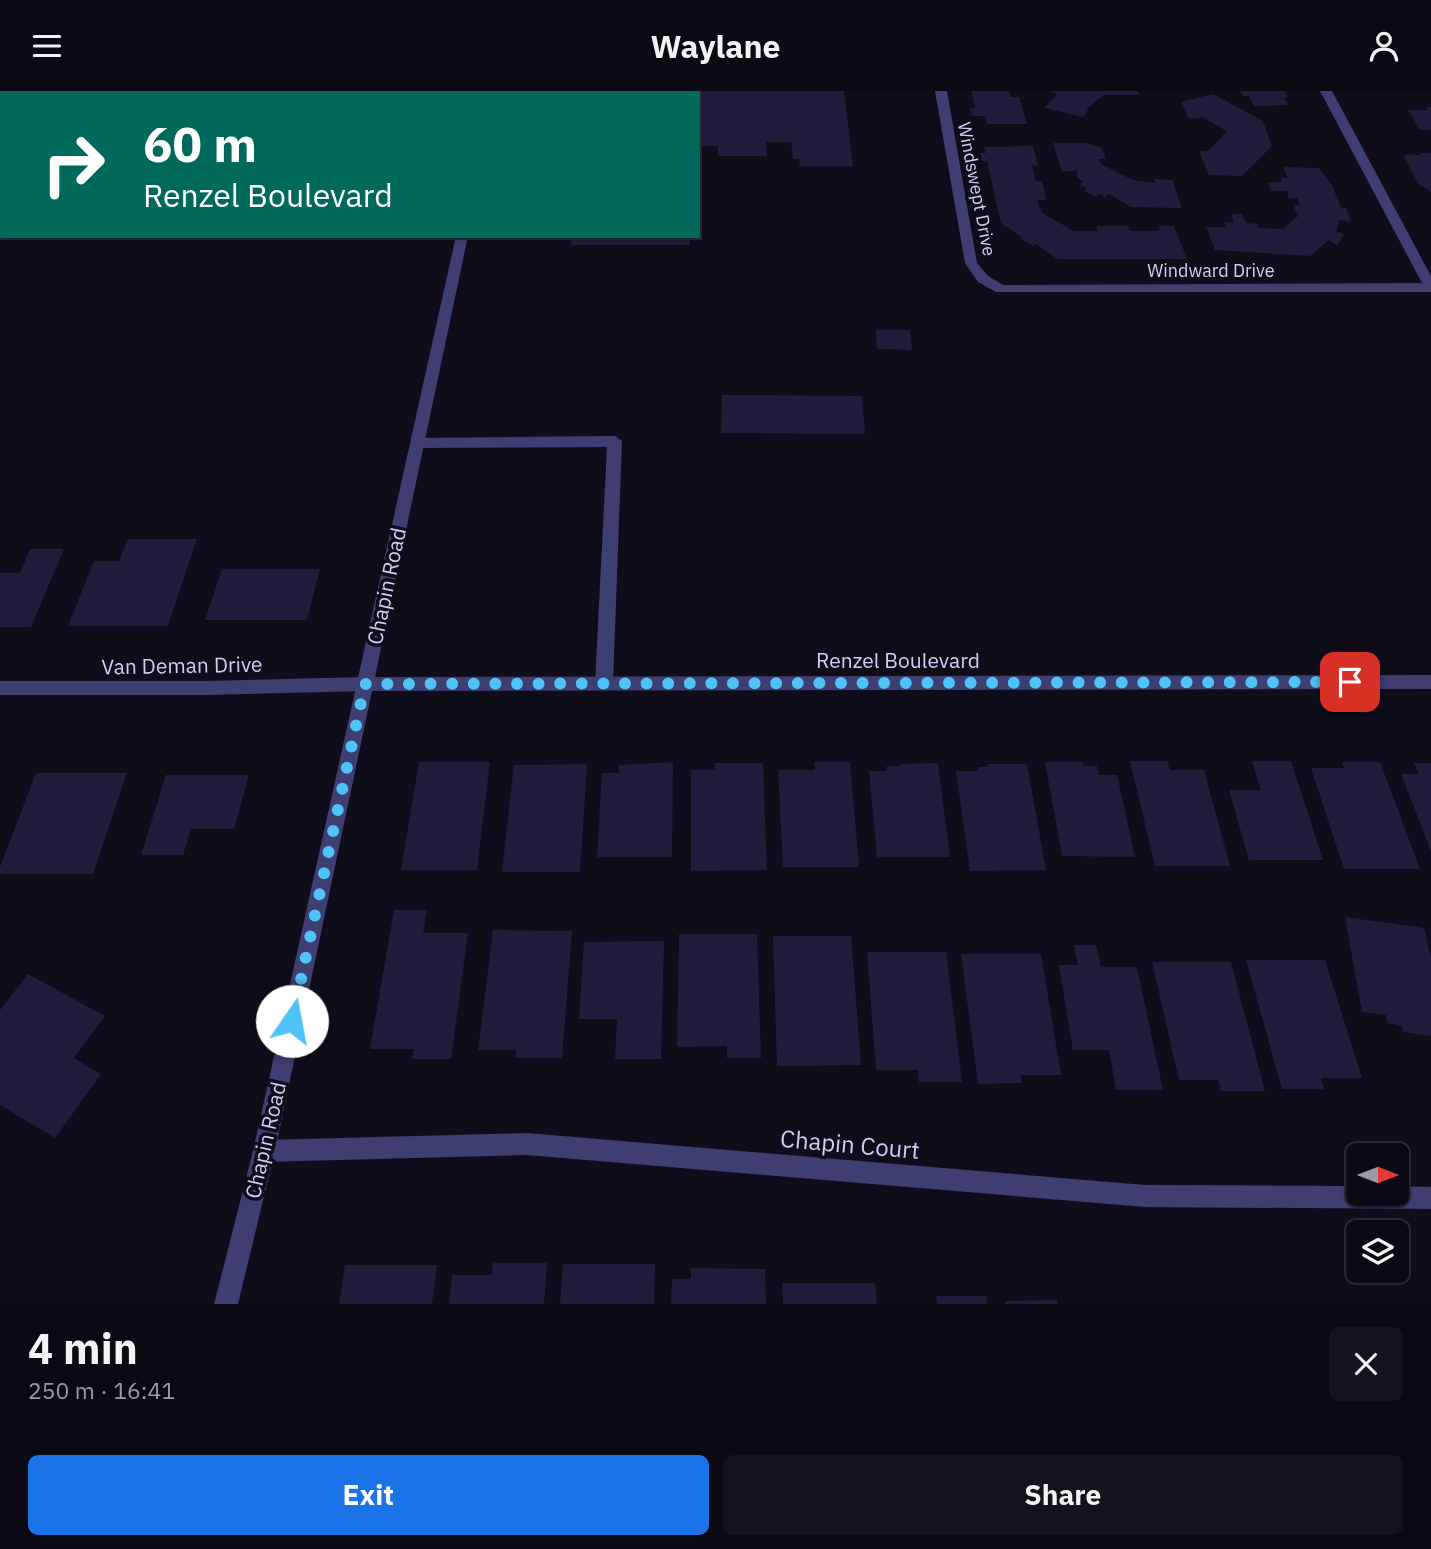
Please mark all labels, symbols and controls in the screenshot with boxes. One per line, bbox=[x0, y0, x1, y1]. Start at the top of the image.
text: Waylane bbox=[650, 25, 781, 67]
icon: menu bbox=[28, 27, 66, 65]
icon: person bbox=[1365, 27, 1403, 65]
text: 60 m bbox=[143, 112, 257, 175]
icon: right bbox=[28, 119, 119, 210]
street label: Windswept Drive bbox=[953, 120, 1001, 258]
text: Renzel Boulevard bbox=[143, 174, 393, 216]
street label: Windward Drive bbox=[1147, 259, 1275, 282]
street label: Chapin Road bbox=[360, 525, 412, 647]
street label: Renzel Boulevard bbox=[816, 646, 980, 674]
street label: Van Deman Drive bbox=[101, 650, 263, 680]
pin bbox=[1320, 652, 1380, 712]
icon: arrive bbox=[1331, 663, 1369, 701]
position arrow bbox=[255, 984, 329, 1058]
street label: Chapin Road bbox=[238, 1079, 292, 1201]
street label: Chapin Court bbox=[779, 1122, 921, 1166]
north arrow bbox=[1346, 1143, 1409, 1206]
map controls bbox=[1346, 1143, 1409, 1283]
button: layers bbox=[1346, 1220, 1409, 1283]
text: 4 min bbox=[28, 1321, 138, 1376]
button: close bbox=[1329, 1327, 1403, 1401]
text: 250 m · 16:41 bbox=[28, 1375, 175, 1405]
button: Exit bbox=[28, 1455, 709, 1535]
button: Share bbox=[723, 1455, 1403, 1535]

